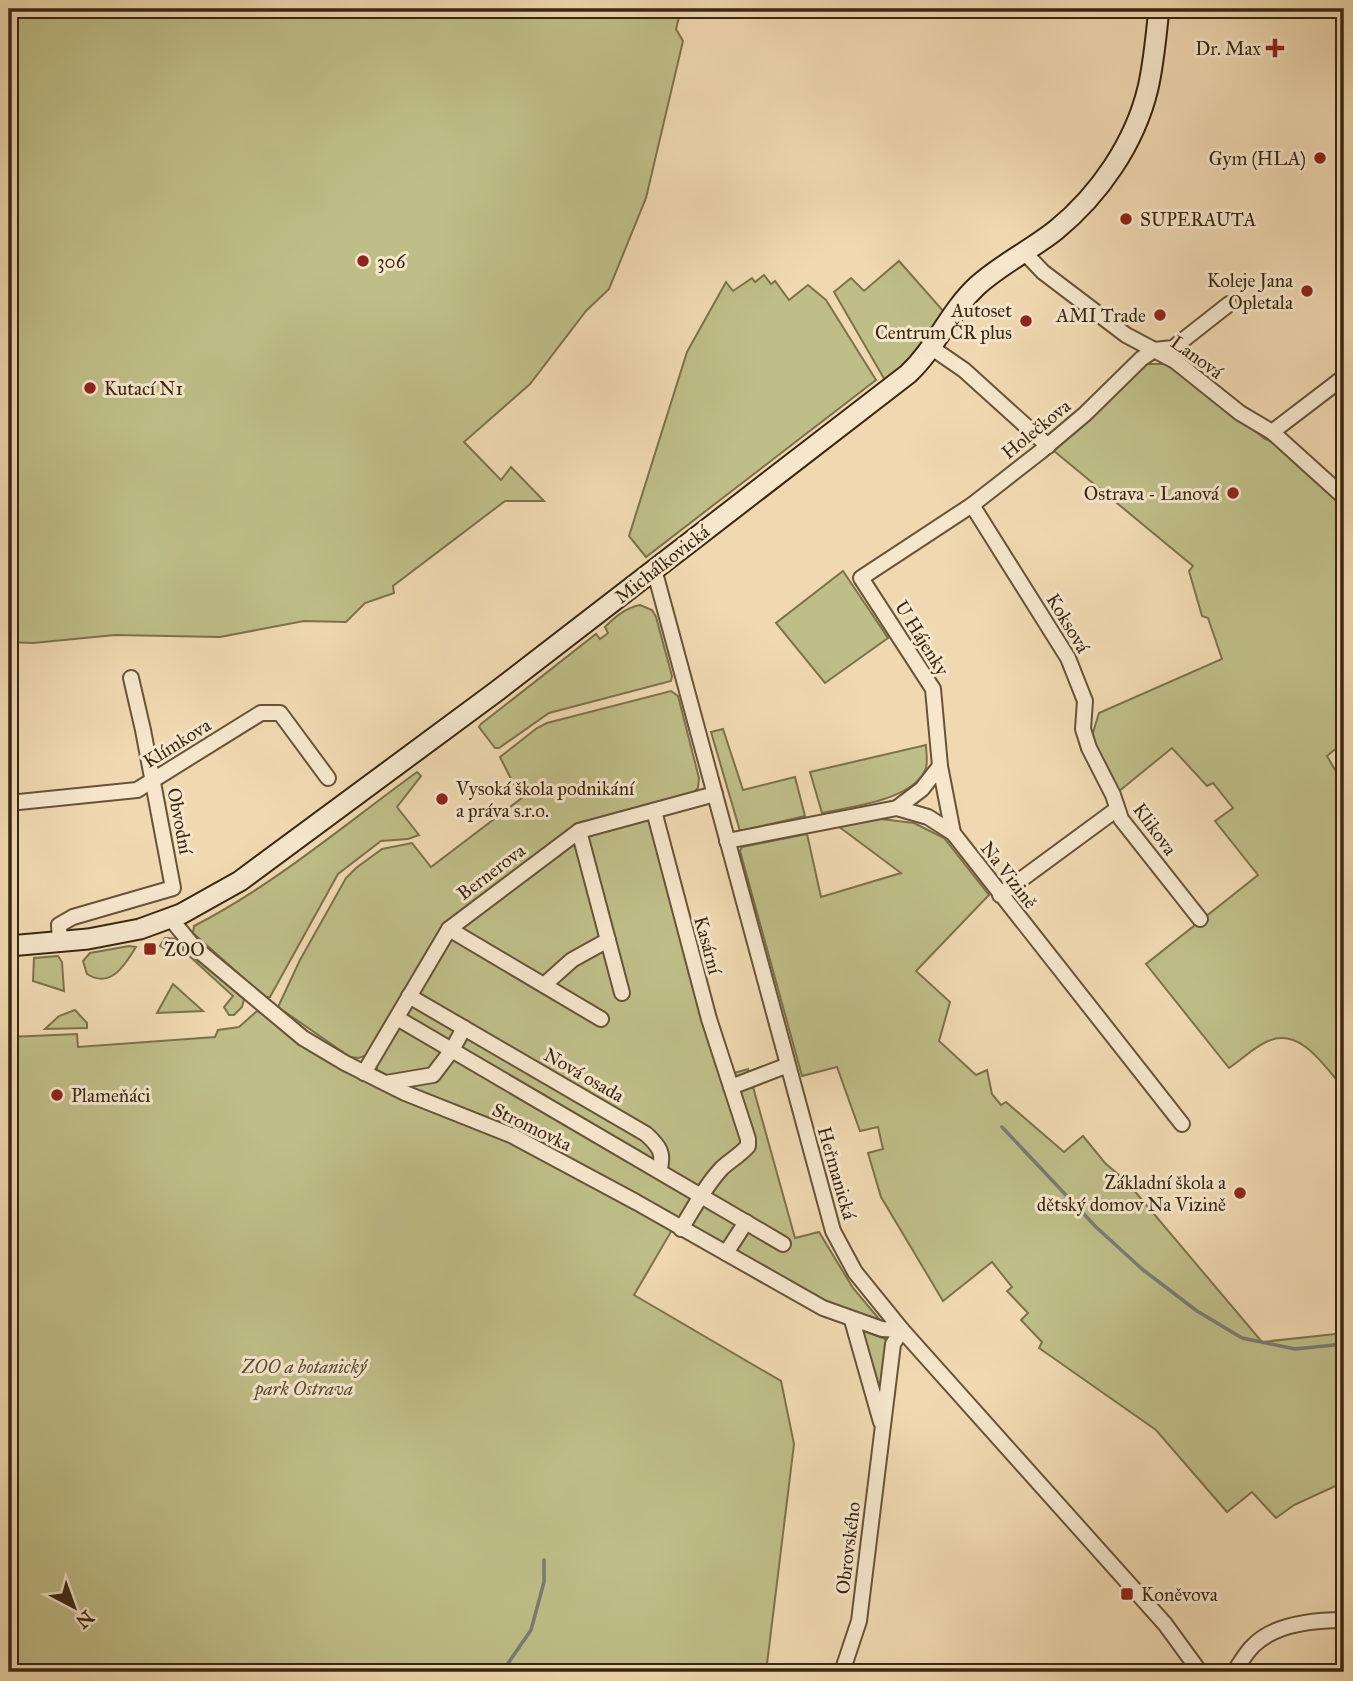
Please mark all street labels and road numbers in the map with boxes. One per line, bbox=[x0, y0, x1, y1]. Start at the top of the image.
street label: Lanová bbox=[1166, 330, 1228, 384]
street label: Holečkova bbox=[997, 394, 1076, 464]
street label: Michálkovická bbox=[610, 519, 715, 608]
street label: Koksová bbox=[1041, 589, 1095, 658]
street label: U Hájenky bbox=[890, 596, 955, 681]
street label: Klímkova bbox=[139, 713, 216, 773]
street label: Obvodní bbox=[162, 786, 198, 857]
street label: Klikova bbox=[1128, 798, 1182, 860]
street label: Na Vizině bbox=[976, 837, 1042, 913]
street label: Bernerova bbox=[452, 838, 530, 905]
street label: Kasární bbox=[689, 913, 727, 977]
street label: Nová osada bbox=[540, 1043, 629, 1108]
street label: Stromovka bbox=[488, 1098, 576, 1157]
street label: Heřmanická bbox=[813, 1124, 861, 1223]
street label: Obrovského bbox=[831, 1500, 865, 1596]

